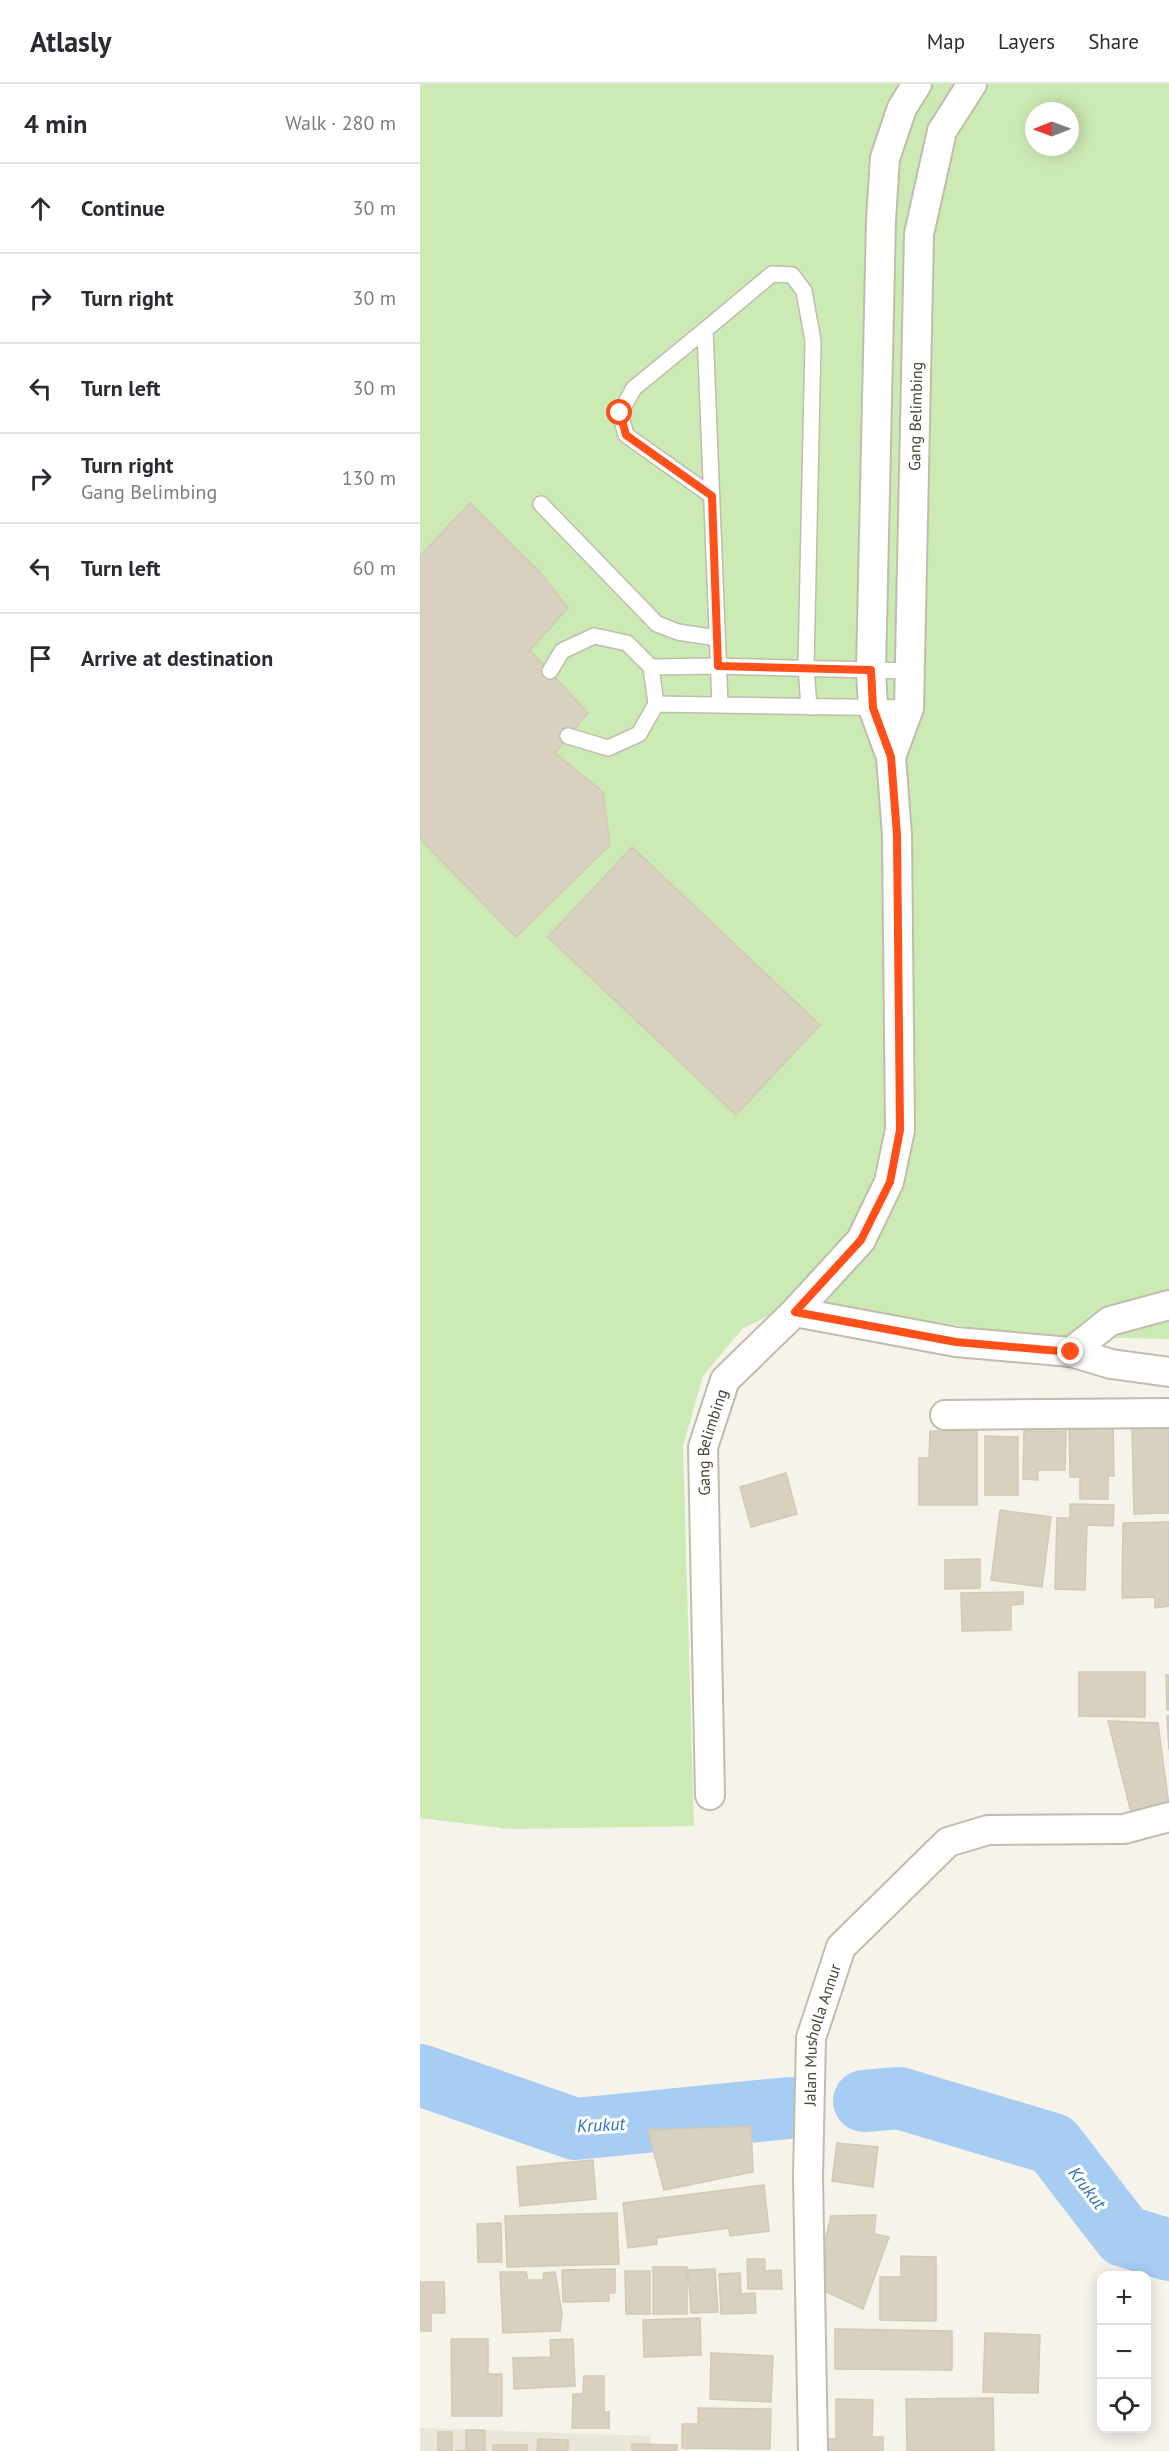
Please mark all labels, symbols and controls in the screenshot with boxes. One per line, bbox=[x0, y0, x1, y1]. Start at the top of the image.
text: Atlasly bbox=[30, 23, 112, 60]
text: Map bbox=[927, 28, 965, 55]
text: Layers bbox=[998, 28, 1055, 55]
text: Share bbox=[1088, 28, 1139, 55]
north arrow bbox=[1025, 102, 1079, 156]
text: 4 min bbox=[24, 107, 87, 140]
text: Walk · 280 m bbox=[285, 110, 396, 136]
icon: ahead bbox=[24, 192, 57, 225]
text: Continue bbox=[81, 194, 165, 222]
text: 30 m bbox=[353, 195, 396, 221]
icon: right bbox=[24, 282, 57, 315]
text: Turn right bbox=[81, 284, 173, 312]
text: 30 m bbox=[353, 285, 396, 311]
street label: Gang Belimbing bbox=[904, 361, 926, 471]
icon: left bbox=[24, 372, 57, 405]
text: Turn left bbox=[81, 374, 161, 402]
text: 30 m bbox=[353, 375, 396, 401]
route start bbox=[606, 399, 632, 425]
text: Turn right bbox=[81, 451, 173, 479]
icon: right bbox=[24, 462, 57, 495]
text: 130 m bbox=[342, 465, 396, 491]
text: Gang Belimbing bbox=[81, 479, 217, 505]
icon: left bbox=[24, 552, 57, 585]
text: Turn left bbox=[81, 554, 161, 582]
text: 60 m bbox=[353, 555, 396, 581]
icon: arrive bbox=[24, 642, 57, 675]
text: Arrive at destination bbox=[81, 644, 273, 672]
route end bbox=[1057, 1338, 1083, 1364]
street label: Gang Belimbing bbox=[693, 1386, 731, 1496]
street label: Jalan Musholla Annur bbox=[800, 1960, 845, 2107]
water label: Krukut bbox=[576, 2112, 627, 2137]
water label: Krukut bbox=[1064, 2162, 1112, 2215]
map controls bbox=[1097, 2271, 1151, 2433]
button: + bbox=[1097, 2271, 1151, 2325]
button: − bbox=[1097, 2325, 1151, 2379]
button: locate bbox=[1097, 2379, 1151, 2433]

